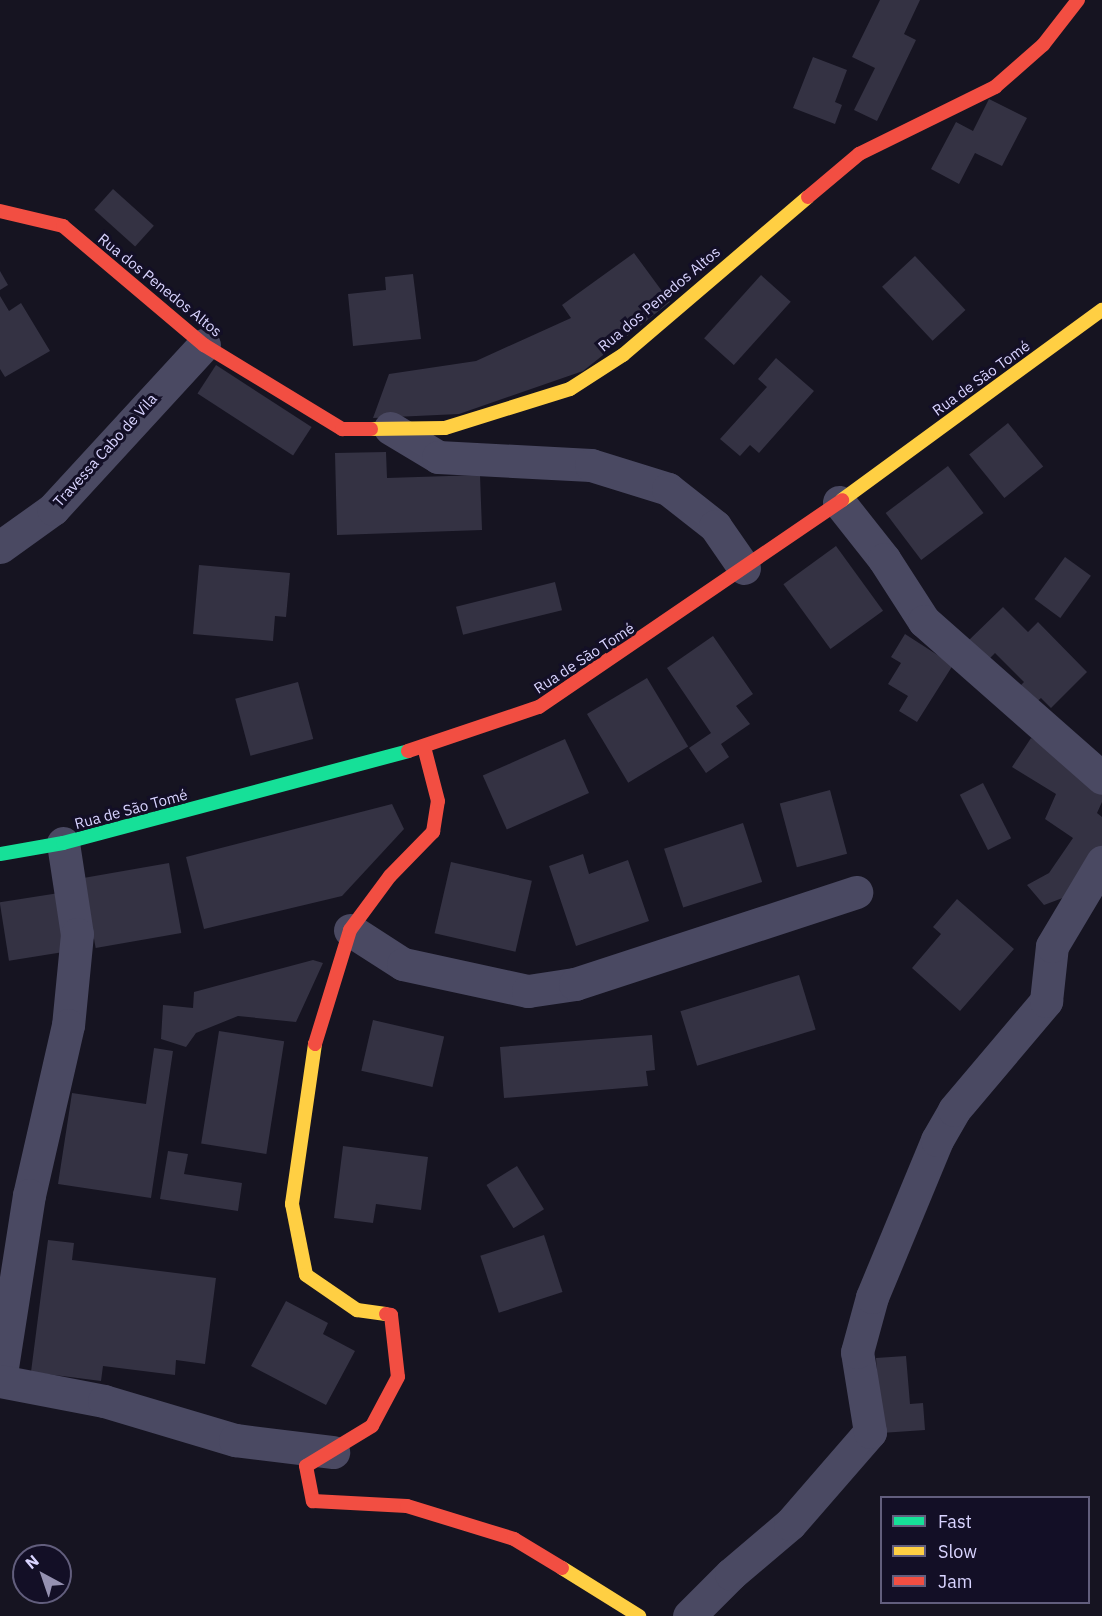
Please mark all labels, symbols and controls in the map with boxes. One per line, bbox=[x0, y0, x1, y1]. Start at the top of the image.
street label: Rua dos Penedos Altos bbox=[95, 230, 225, 340]
street label: Rua dos Penedos Altos bbox=[594, 243, 724, 355]
street label: Rua de São Tomé bbox=[929, 337, 1033, 419]
street label: Travessa Cabo de Vila bbox=[49, 390, 161, 510]
street label: Rua de São Tomé bbox=[530, 619, 638, 697]
street label: Rua de São Tomé bbox=[73, 785, 189, 833]
legend bbox=[880, 1496, 1090, 1604]
text: Fast bbox=[938, 1510, 972, 1533]
text: Slow bbox=[938, 1540, 977, 1563]
north arrow bbox=[12, 1544, 72, 1604]
text: N bbox=[21, 1550, 43, 1573]
text: Jam bbox=[938, 1570, 973, 1593]

